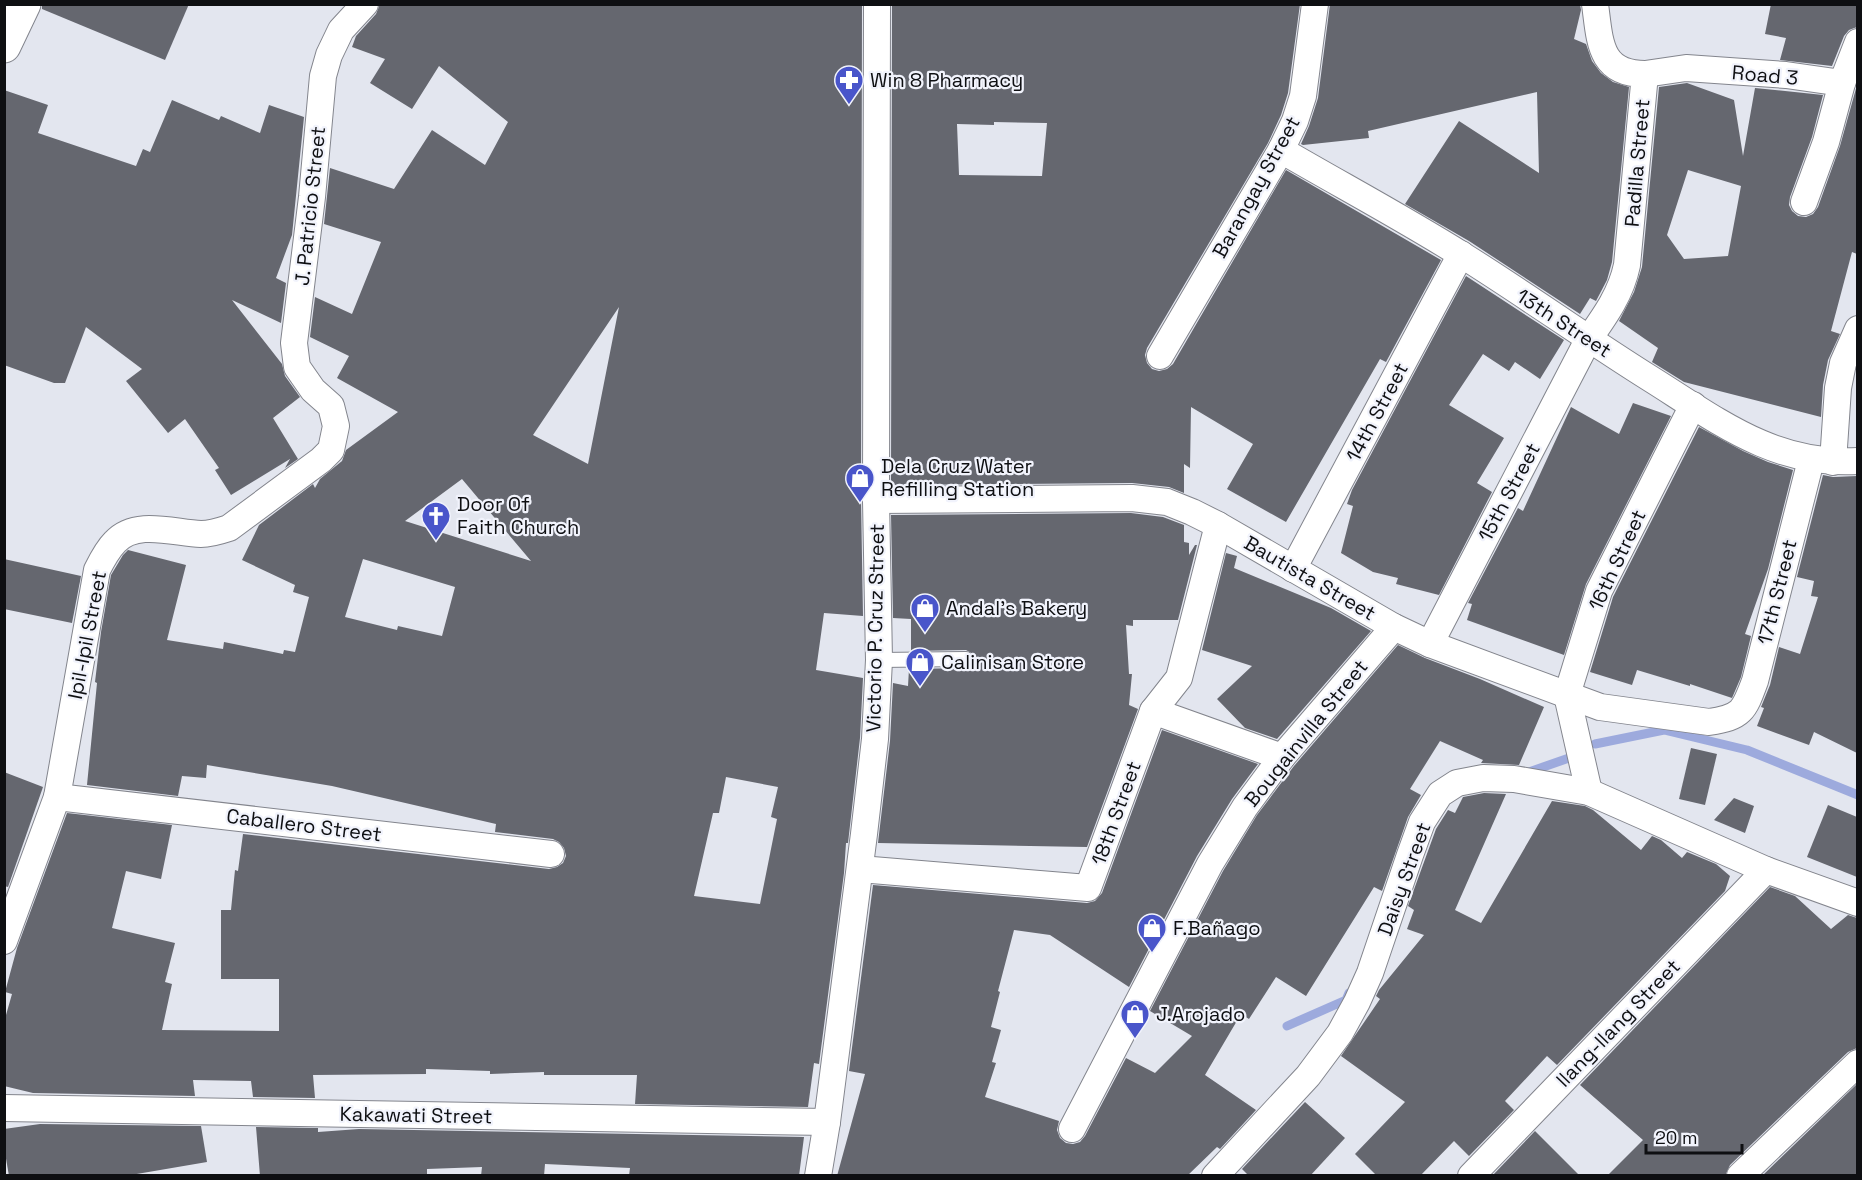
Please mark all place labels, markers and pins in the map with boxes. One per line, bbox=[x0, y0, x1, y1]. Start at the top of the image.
pharmacy icon: Win 8 Pharmacy bbox=[833, 64, 865, 106]
place label: Win 8 Pharmacy bbox=[870, 67, 1023, 93]
place label: Dela Cruz Water Refilling Station bbox=[881, 453, 1034, 502]
shop icon: Dela Cruz Water Refilling Station bbox=[844, 462, 876, 504]
place label: Door Of Faith Church bbox=[457, 491, 579, 540]
church icon: Door Of Faith Church bbox=[420, 500, 452, 542]
shop icon: Andal's Bakery bbox=[909, 592, 941, 634]
place label: Andal's Bakery bbox=[946, 595, 1087, 621]
shop icon: Calinisan Store bbox=[904, 646, 936, 688]
place label: Calinisan Store bbox=[941, 649, 1084, 675]
shop icon: F.Bañago bbox=[1136, 912, 1168, 954]
place label: F.Bañago bbox=[1173, 915, 1261, 941]
shop icon: J.Arojado bbox=[1119, 998, 1151, 1040]
place label: J.Arojado bbox=[1156, 1001, 1245, 1027]

